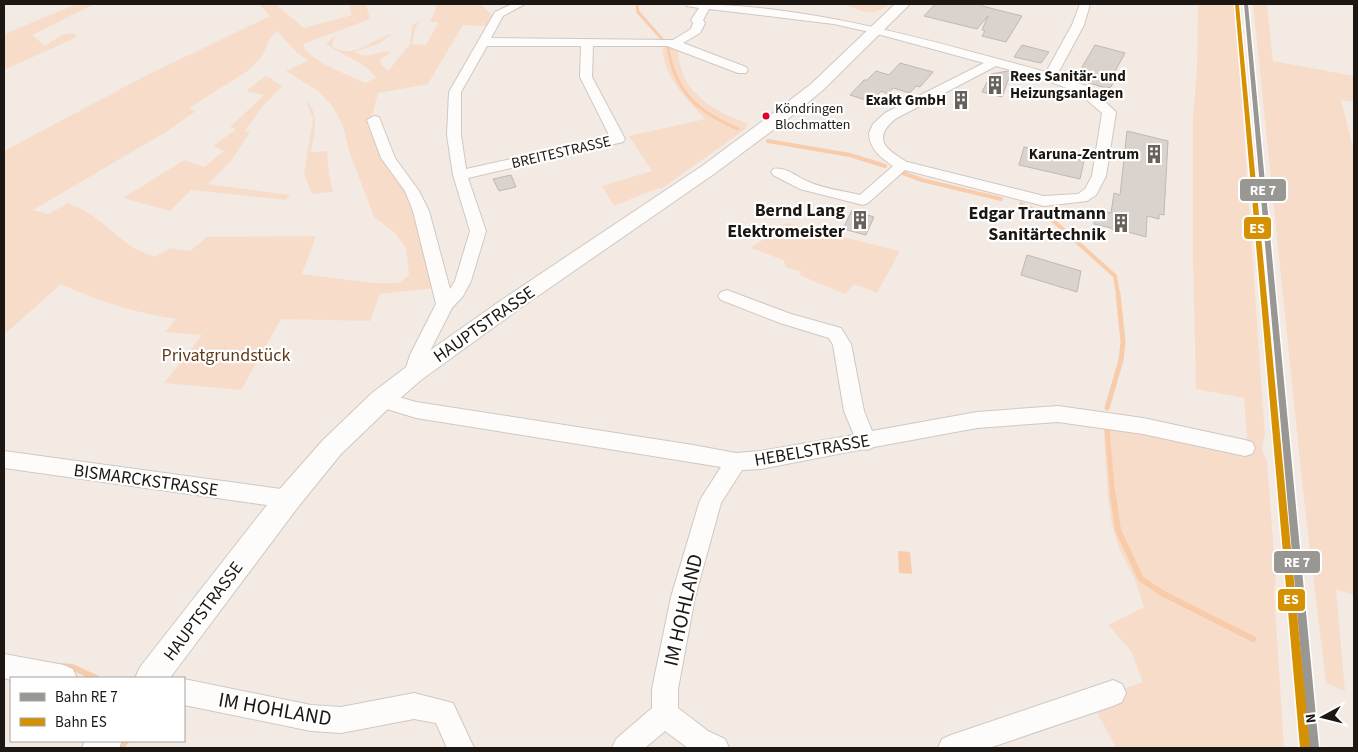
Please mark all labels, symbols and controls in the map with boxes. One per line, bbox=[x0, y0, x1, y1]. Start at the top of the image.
place label: Rees Sanitär- und Heizungsanlagen bbox=[1010, 66, 1126, 104]
building icon: Rees Sanitär- und Heizungsanlagen bbox=[984, 74, 1006, 96]
building icon: Exakt GmbH bbox=[950, 89, 972, 111]
place label: Exakt GmbH bbox=[865, 90, 946, 111]
place label: Köndringen Blochmatten bbox=[775, 99, 850, 135]
marker: Köndringen Blochmatten bbox=[761, 111, 771, 121]
street label: BREITESTRASSE bbox=[509, 131, 613, 174]
building icon: Karuna-Zentrum bbox=[1143, 143, 1165, 165]
place label: Karuna-Zentrum bbox=[1029, 144, 1139, 165]
line badge: RE 7 bbox=[1239, 178, 1287, 202]
text: RE 7 bbox=[1250, 181, 1276, 201]
place label: Bernd Lang Elektromeister bbox=[727, 198, 846, 244]
place label: Edgar Trautmann Sanitärtechnik bbox=[968, 201, 1106, 247]
building icon: Bernd Lang Elektromeister bbox=[849, 209, 871, 231]
building icon: Edgar Trautmann Sanitärtechnik bbox=[1110, 212, 1132, 234]
line badge: ES bbox=[1243, 216, 1272, 240]
text: ES bbox=[1249, 219, 1265, 239]
street label: HAUPTSTRASSE bbox=[428, 280, 540, 369]
park label: Privatgrundstück bbox=[162, 343, 290, 368]
street label: HEBELSTRASSE bbox=[752, 428, 872, 473]
street label: BISMARCKSTRASSE bbox=[72, 458, 220, 503]
line badge: RE 7 bbox=[1273, 550, 1321, 574]
street label: IM HOHLAND bbox=[656, 551, 710, 669]
text: RE 7 bbox=[1284, 553, 1310, 573]
street label: HAUPTSTRASSE bbox=[158, 556, 249, 666]
line badge: ES bbox=[1277, 588, 1306, 612]
text: ES bbox=[1283, 590, 1299, 610]
legend bbox=[10, 677, 185, 742]
street label: IM HOHLAND bbox=[216, 684, 334, 734]
text: Bahn RE 7 bbox=[55, 687, 118, 708]
north arrow bbox=[1298, 692, 1348, 742]
text: Bahn ES bbox=[55, 712, 107, 733]
text: N bbox=[1301, 713, 1322, 724]

